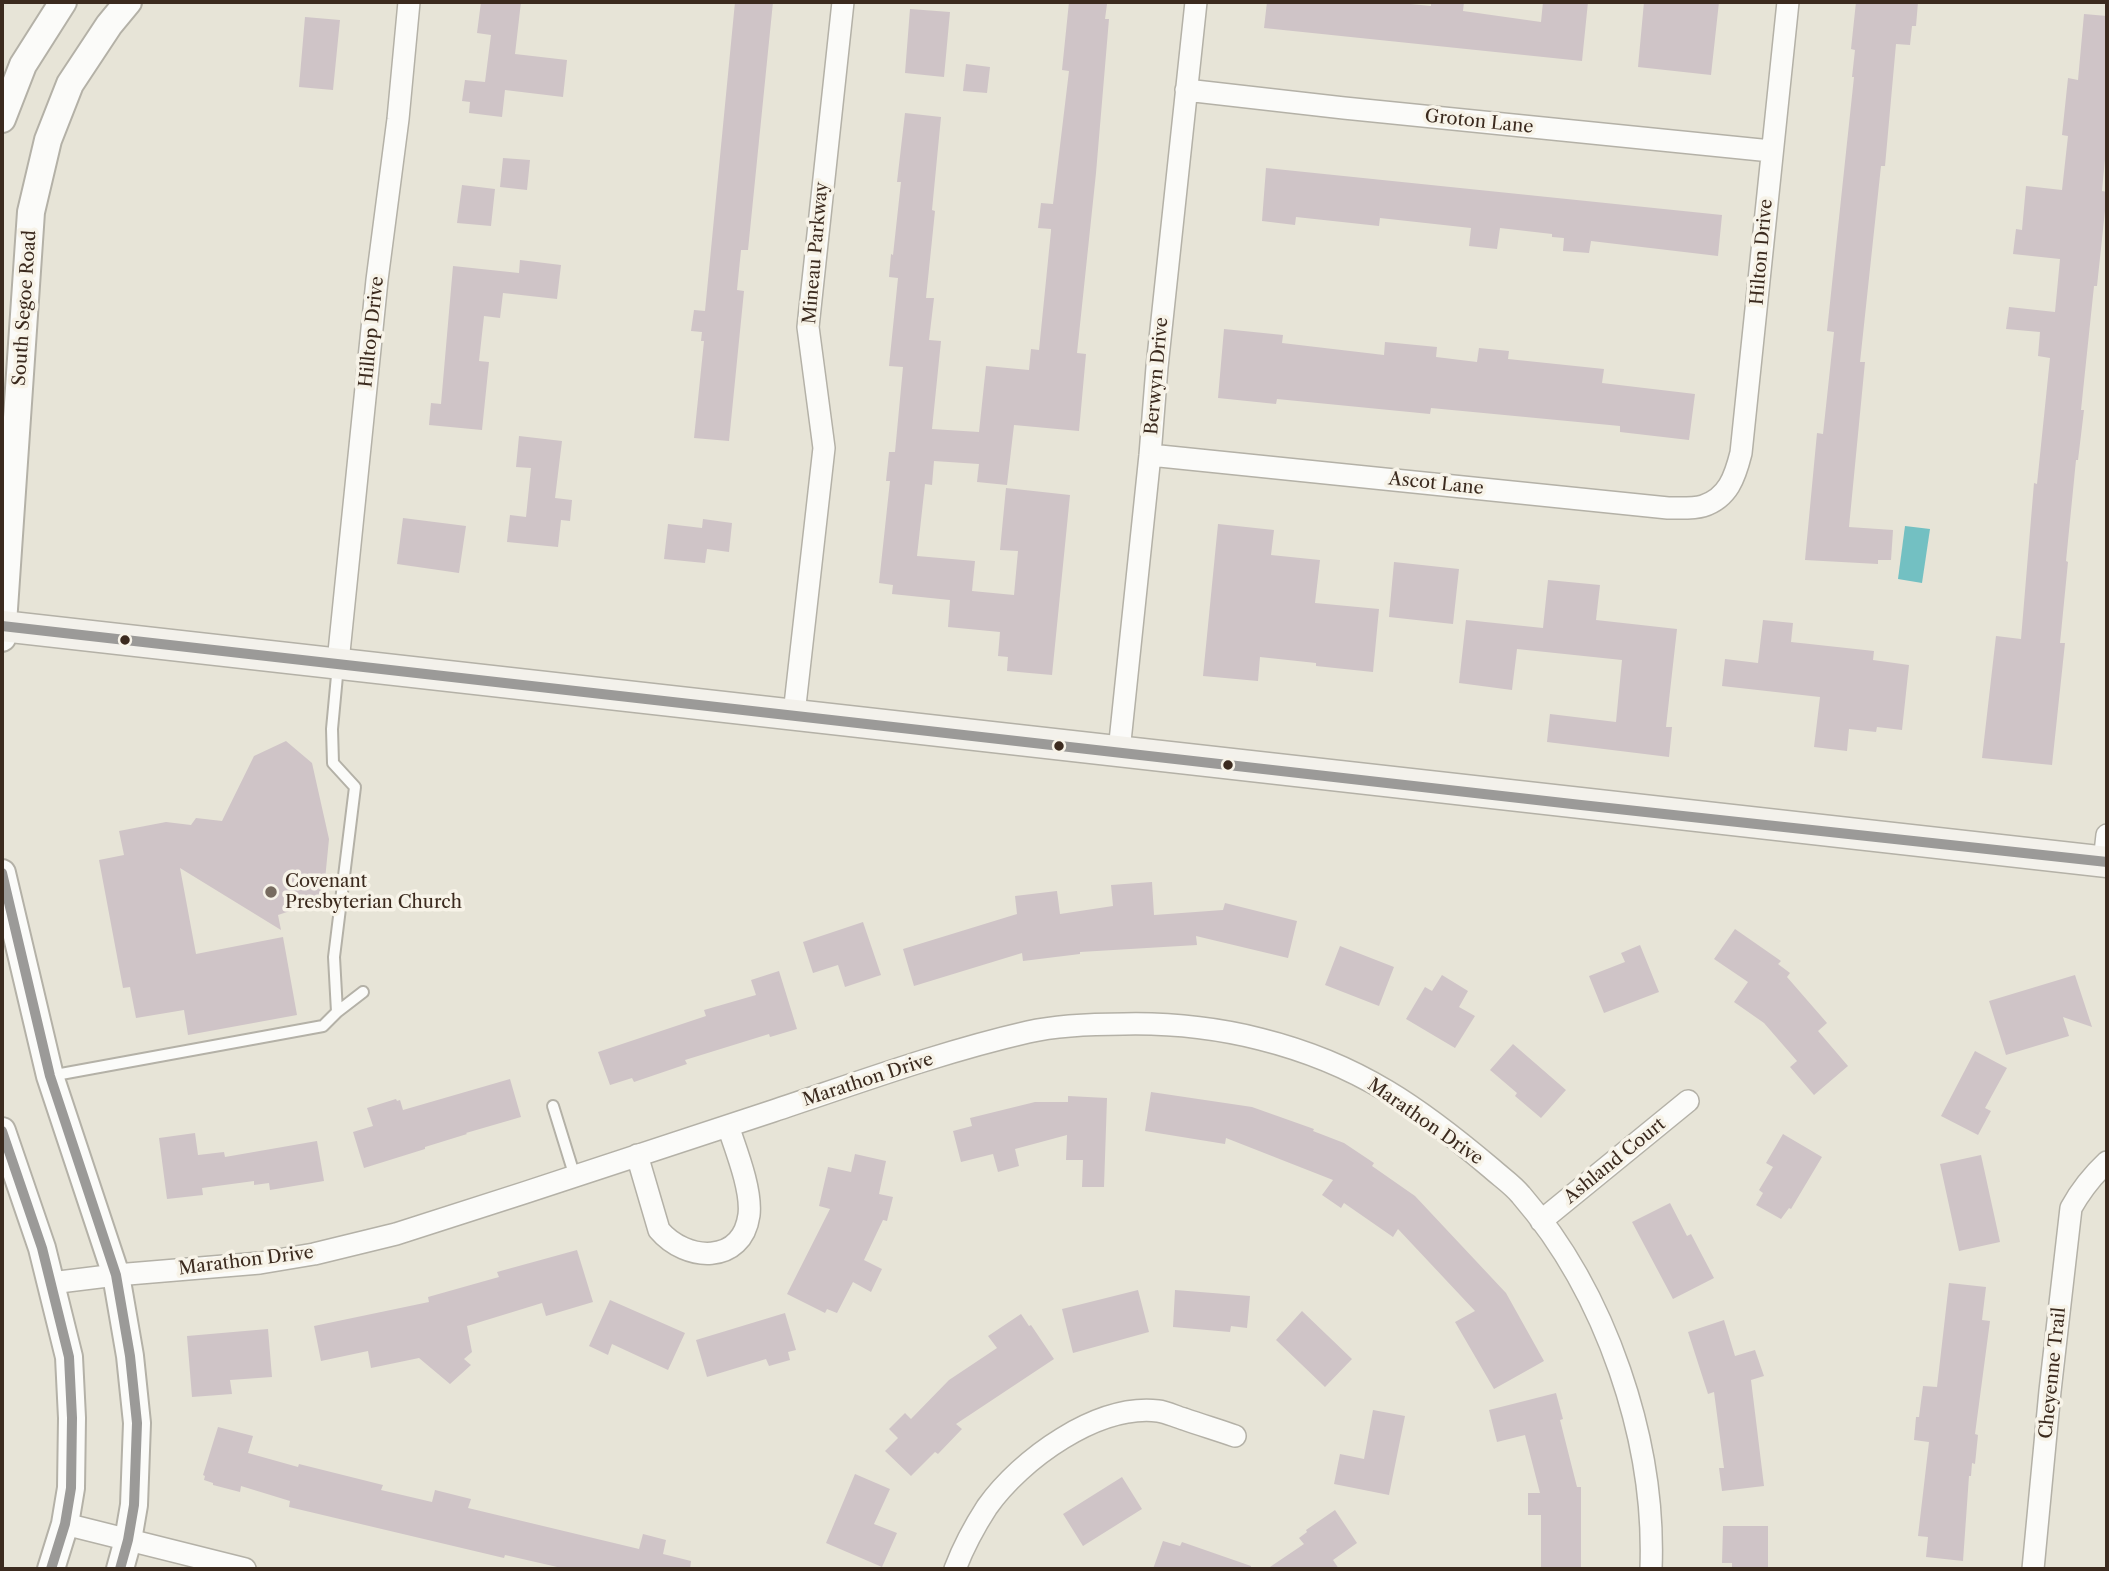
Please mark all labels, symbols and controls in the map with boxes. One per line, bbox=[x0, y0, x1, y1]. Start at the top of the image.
street label: Groton Lane bbox=[1424, 106, 1534, 138]
street label: Mineau Parkway bbox=[799, 181, 833, 325]
street label: Hilton Drive bbox=[1747, 198, 1777, 306]
street label: South Segoe Road bbox=[9, 229, 41, 387]
street label: Hilltop Drive bbox=[355, 275, 389, 389]
street label: Berwyn Drive bbox=[1141, 316, 1173, 436]
street label: Ascot Lane bbox=[1387, 468, 1485, 500]
unlabelled marker bbox=[118, 633, 132, 647]
unlabelled marker bbox=[1052, 739, 1066, 753]
unlabelled marker bbox=[1221, 758, 1235, 772]
place label: Covenant Presbyterian Church bbox=[285, 871, 462, 914]
marker: Covenant Presbyterian Church bbox=[263, 884, 279, 900]
street label: Marathon Drive bbox=[800, 1049, 936, 1111]
street label: Marathon Drive bbox=[1363, 1074, 1487, 1170]
street label: Ashland Court bbox=[1560, 1114, 1670, 1208]
street label: Marathon Drive bbox=[177, 1242, 315, 1280]
street label: Cheyenne Trail bbox=[2035, 1306, 2071, 1440]

